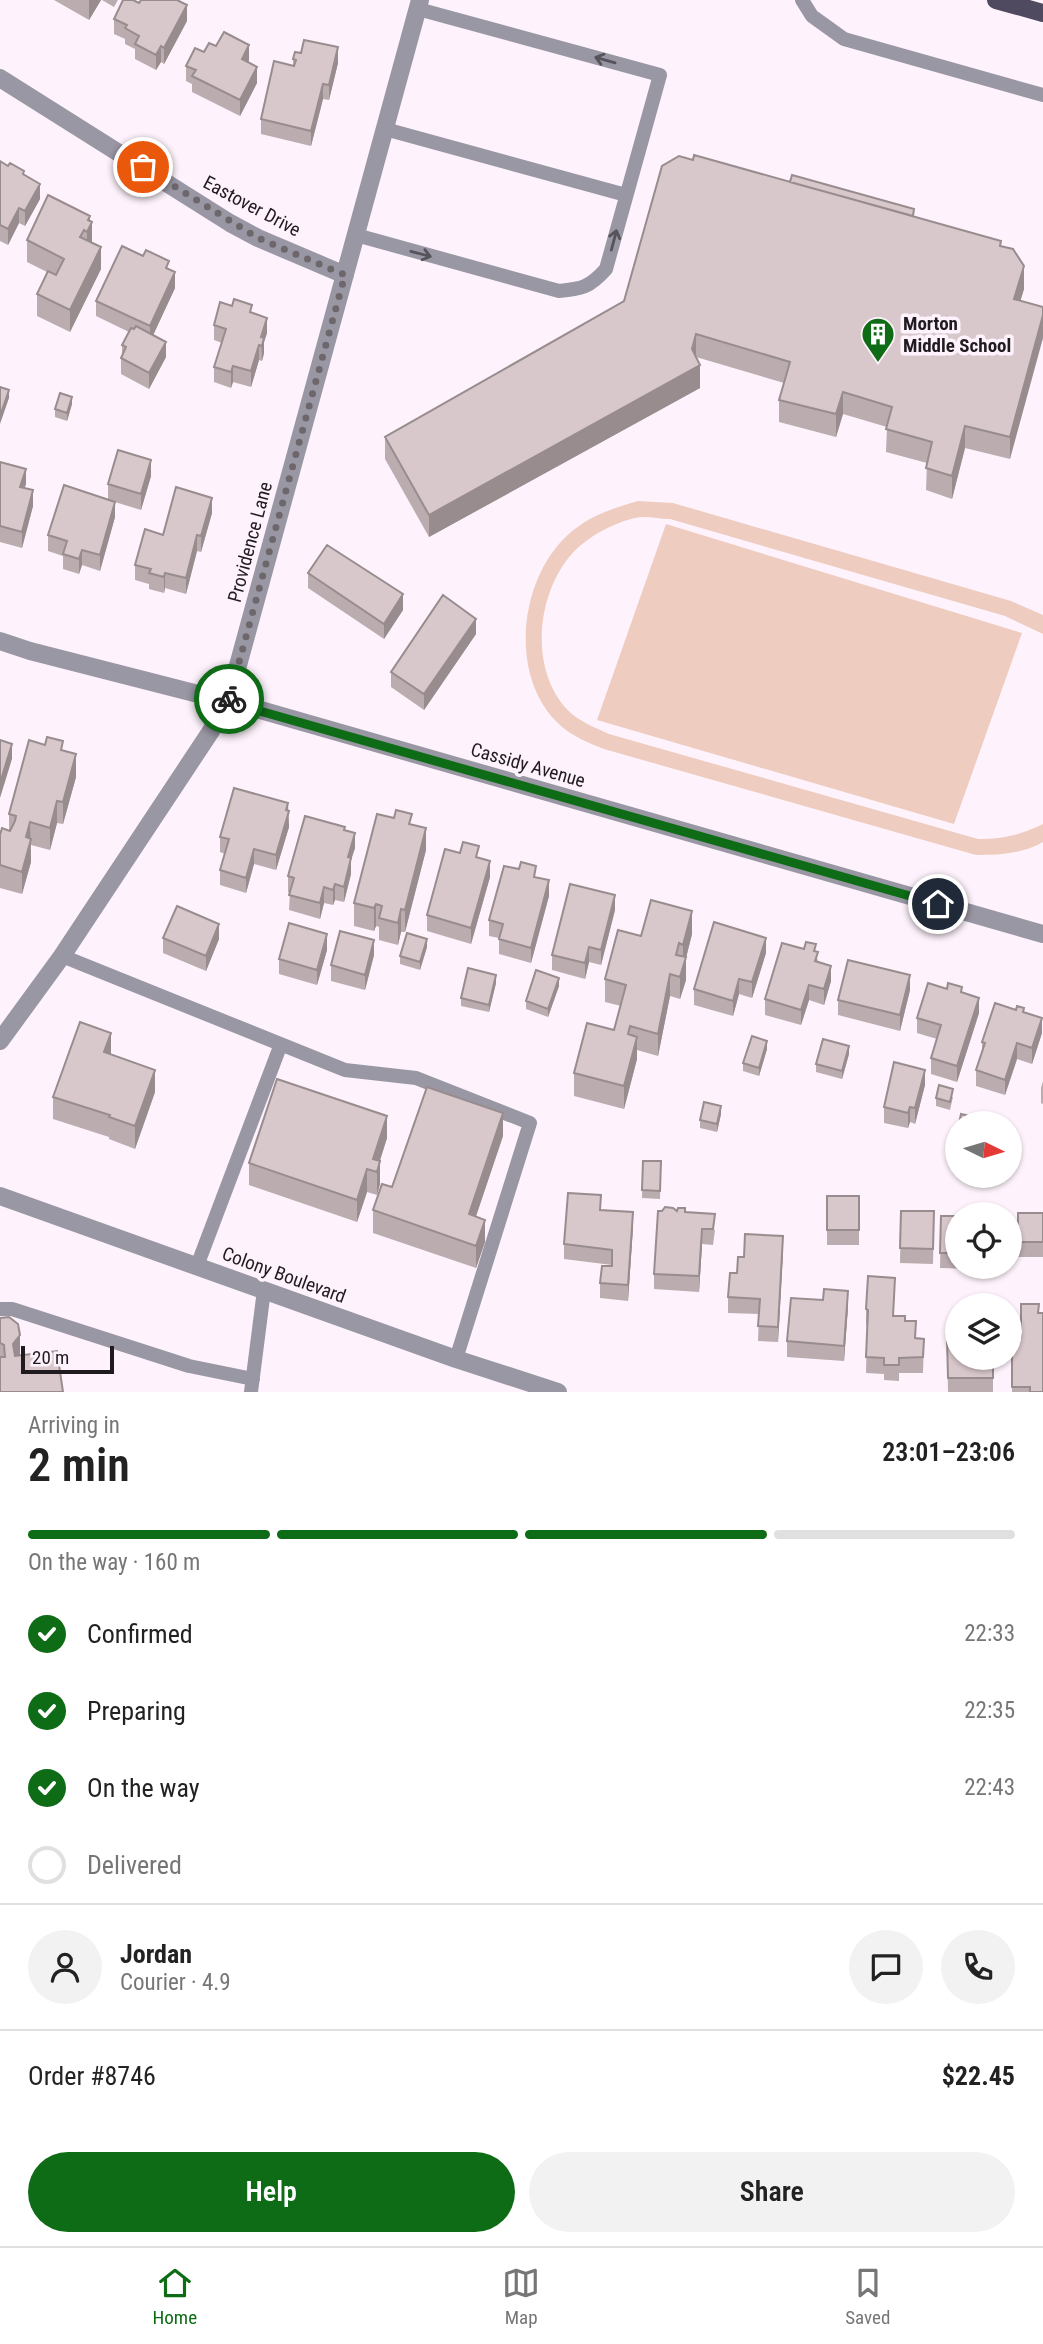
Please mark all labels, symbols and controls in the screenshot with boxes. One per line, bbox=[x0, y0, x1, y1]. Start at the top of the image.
one-way arrow bbox=[594, 53, 617, 66]
pin bbox=[113, 137, 173, 197]
icon: bag bbox=[124, 148, 162, 186]
street label: Eastover Drive bbox=[199, 171, 305, 241]
one-way arrow bbox=[608, 229, 621, 251]
one-way arrow bbox=[409, 248, 432, 261]
place label: Morton Middle School bbox=[903, 312, 1011, 357]
building icon: Morton Middle School bbox=[859, 315, 897, 364]
street label: Providence Lane bbox=[223, 479, 277, 605]
courier bbox=[194, 664, 264, 734]
icon: bike bbox=[210, 680, 248, 718]
street label: Cassidy Avenue bbox=[468, 738, 588, 792]
pin bbox=[908, 874, 968, 934]
icon: home bbox=[919, 885, 957, 923]
north arrow bbox=[945, 1111, 1022, 1188]
map controls bbox=[945, 1111, 1022, 1370]
button: locate bbox=[945, 1202, 1022, 1279]
street label: Colony Boulevard bbox=[219, 1242, 349, 1308]
button: layers bbox=[945, 1293, 1022, 1370]
scale bar bbox=[21, 1343, 114, 1375]
text: 20 m bbox=[32, 1346, 69, 1369]
text: Arriving in bbox=[28, 1412, 120, 1439]
text: 23:01–23:06 bbox=[882, 1437, 1015, 1467]
text: 2 min bbox=[28, 1438, 130, 1492]
text: On the way · 160 m bbox=[28, 1549, 200, 1576]
icon: check bbox=[28, 1615, 66, 1653]
text: Confirmed bbox=[87, 1619, 193, 1649]
text: 22:33 bbox=[964, 1620, 1015, 1647]
icon: check bbox=[28, 1692, 66, 1730]
text: Preparing bbox=[87, 1696, 186, 1726]
text: 22:35 bbox=[964, 1697, 1015, 1724]
icon: check bbox=[28, 1769, 66, 1807]
text: On the way bbox=[87, 1773, 200, 1803]
text: 22:43 bbox=[964, 1774, 1015, 1801]
text: Delivered bbox=[87, 1850, 182, 1880]
button: person bbox=[28, 1930, 102, 2004]
button: chat bbox=[849, 1930, 923, 2004]
button: phone bbox=[941, 1930, 1015, 2004]
text: Jordan bbox=[120, 1939, 192, 1969]
text: Courier · 4.9 bbox=[120, 1969, 231, 1996]
text: Order #8746 bbox=[28, 2061, 156, 2091]
text: $22.45 bbox=[942, 2061, 1015, 2091]
button: Help bbox=[28, 2152, 515, 2232]
button: Share bbox=[529, 2152, 1015, 2232]
tab: Home bbox=[153, 2264, 197, 2329]
tab: Map bbox=[502, 2264, 540, 2329]
tab: Saved bbox=[845, 2264, 890, 2329]

